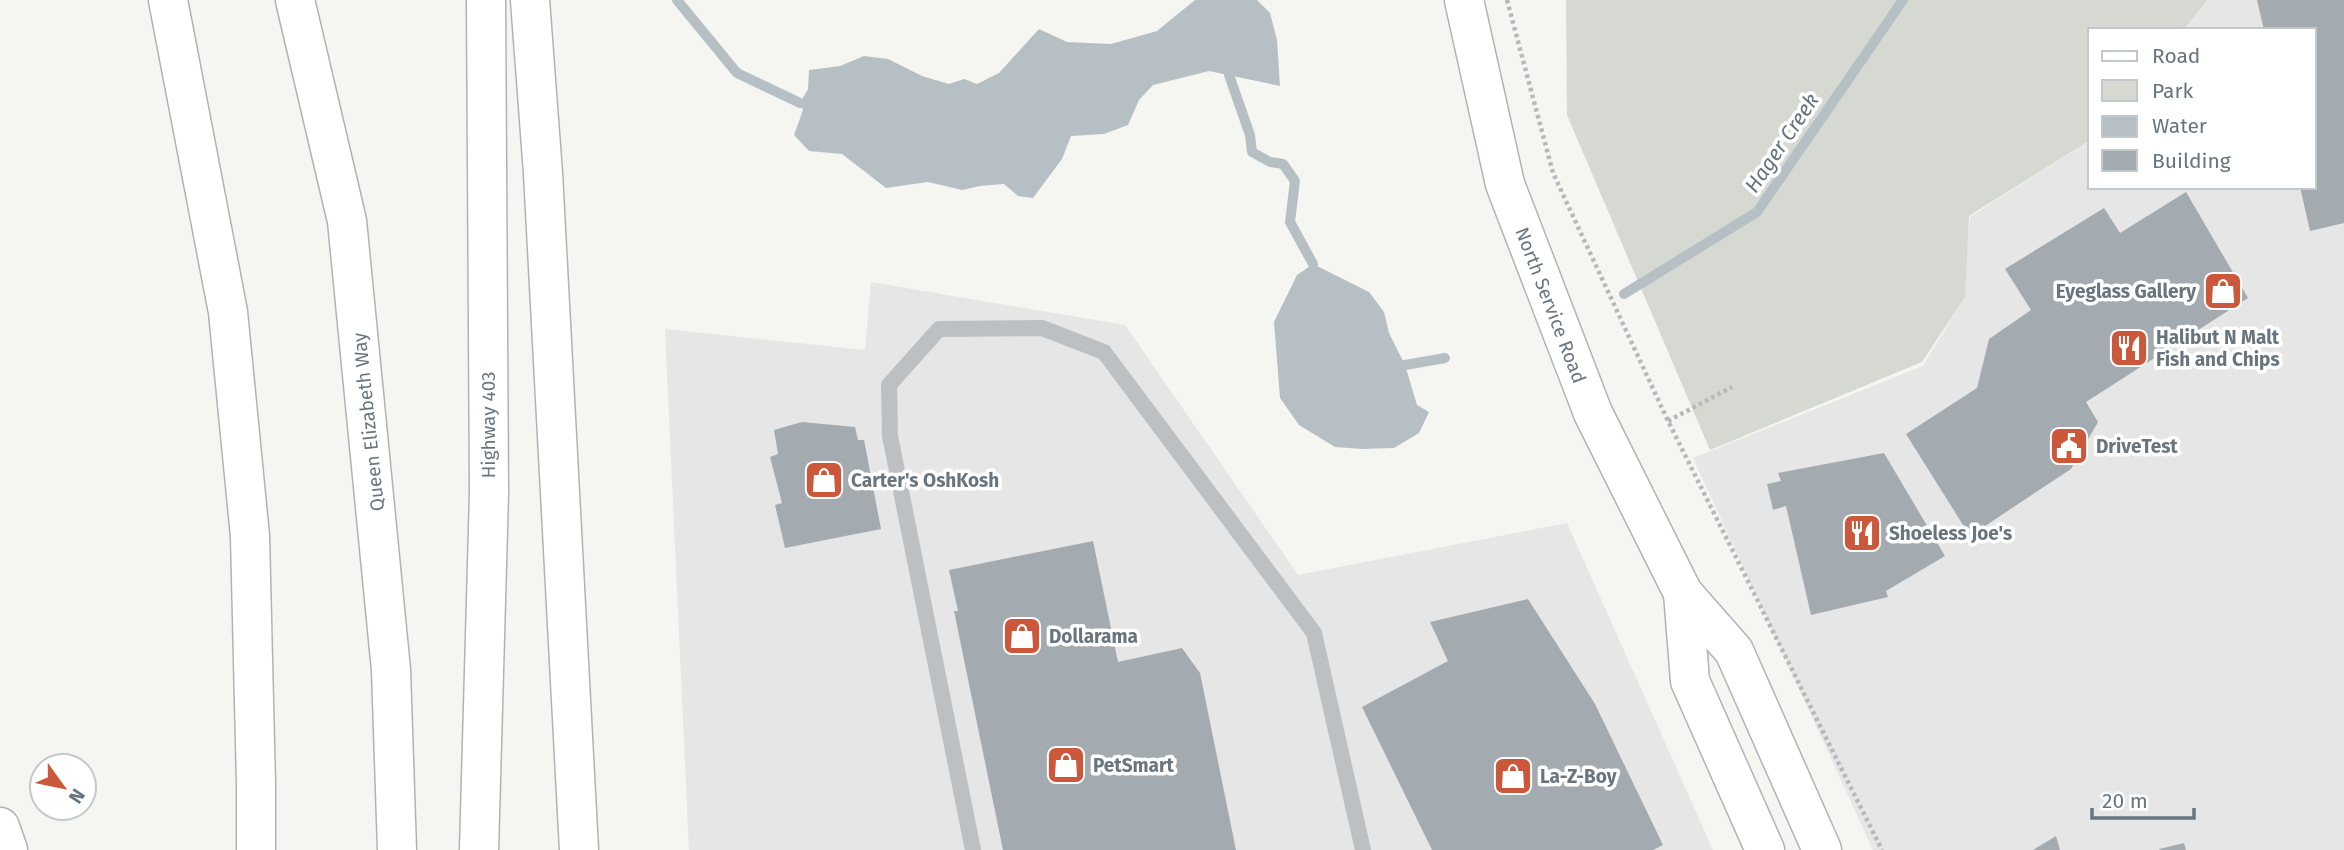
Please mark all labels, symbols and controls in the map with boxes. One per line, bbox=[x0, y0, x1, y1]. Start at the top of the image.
legend bbox=[2088, 28, 2316, 189]
text: Road bbox=[2152, 43, 2200, 69]
text: Park bbox=[2152, 78, 2194, 104]
water label: Hager Creek bbox=[1739, 88, 1825, 198]
text: Water bbox=[2152, 113, 2207, 139]
text: Building bbox=[2152, 148, 2231, 174]
street label: North Service Road bbox=[1510, 224, 1591, 386]
shop icon: Eyeglass Gallery bbox=[2202, 270, 2244, 312]
place label: Eyeglass Gallery bbox=[2056, 280, 2196, 303]
place label: Halibut N Malt Fish and Chips bbox=[2156, 326, 2280, 371]
restaurant icon: Halibut N Malt Fish and Chips bbox=[2108, 327, 2150, 369]
street label: Queen Elizabeth Way bbox=[348, 331, 389, 512]
street label: Highway 403 bbox=[477, 371, 500, 479]
public building icon: DriveTest bbox=[2048, 425, 2090, 467]
place label: DriveTest bbox=[2096, 435, 2178, 458]
shop icon: Carter's OshKosh bbox=[803, 459, 845, 501]
place label: Carter's OshKosh bbox=[851, 469, 999, 492]
restaurant icon: Shoeless Joe's bbox=[1841, 512, 1883, 554]
place label: Shoeless Joe's bbox=[1889, 522, 2012, 545]
shop icon: Dollarama bbox=[1001, 615, 1043, 657]
place label: Dollarama bbox=[1049, 625, 1138, 648]
shop icon: PetSmart bbox=[1045, 744, 1087, 786]
north arrow bbox=[28, 752, 98, 822]
place label: PetSmart bbox=[1093, 754, 1175, 777]
shop icon: La-Z-Boy bbox=[1492, 755, 1534, 797]
place label: La-Z-Boy bbox=[1540, 765, 1617, 788]
scale bar bbox=[2092, 776, 2194, 820]
text: N bbox=[64, 784, 90, 808]
text: 20 m bbox=[2102, 788, 2148, 814]

